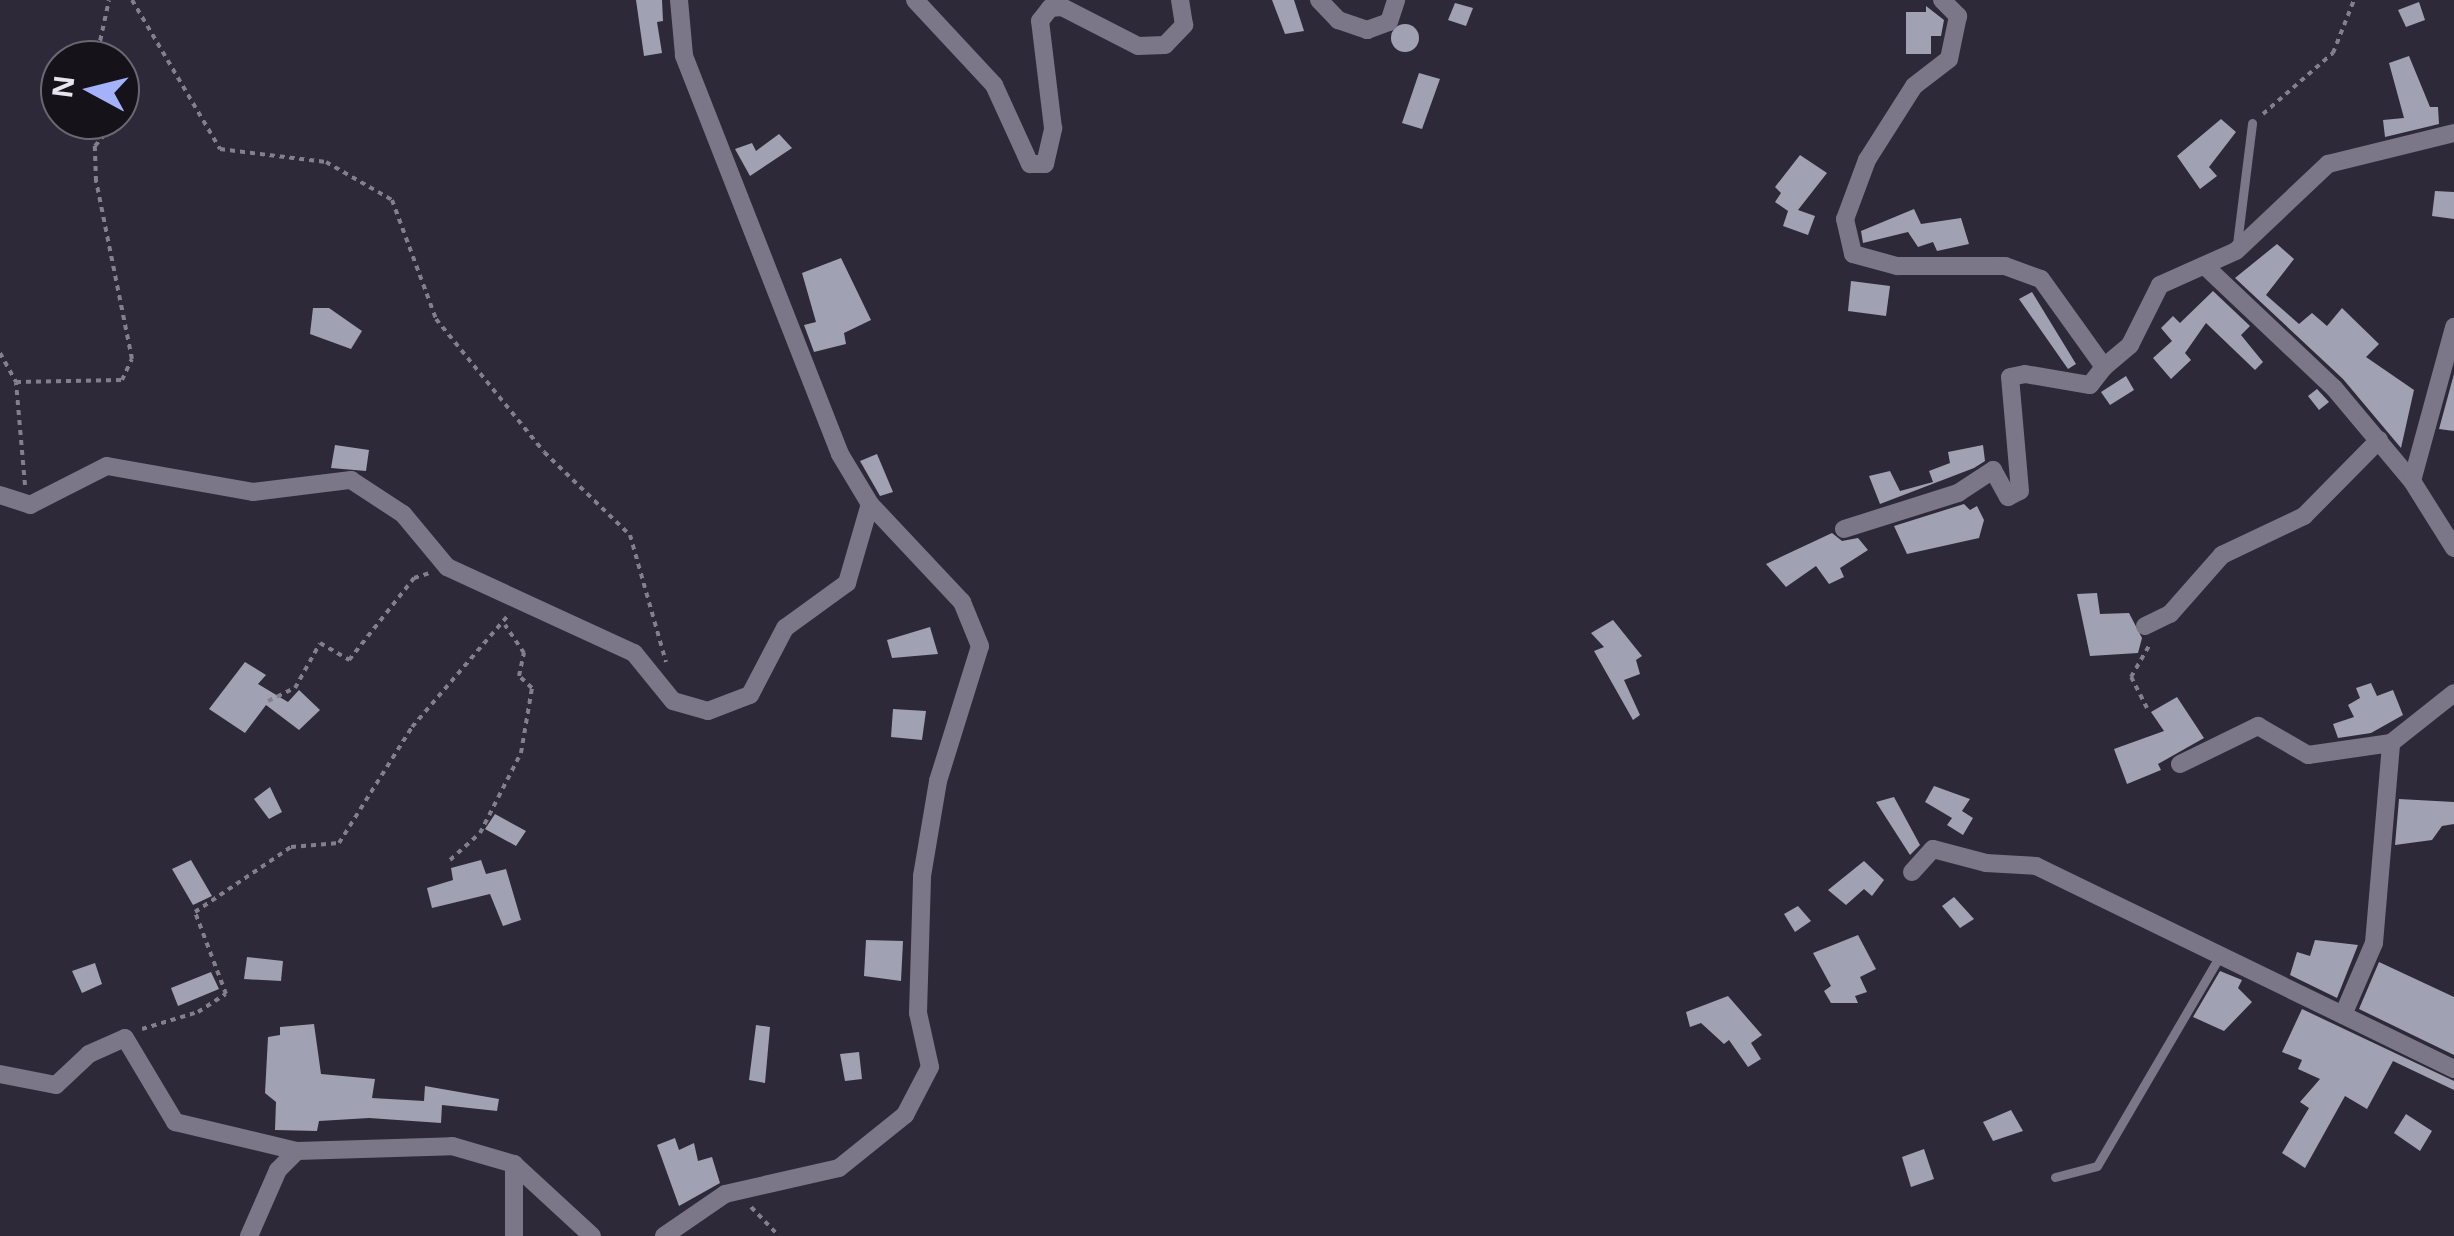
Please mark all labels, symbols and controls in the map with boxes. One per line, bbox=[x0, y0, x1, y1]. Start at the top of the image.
north arrow bbox=[40, 40, 140, 140]
text: N bbox=[42, 73, 82, 100]

